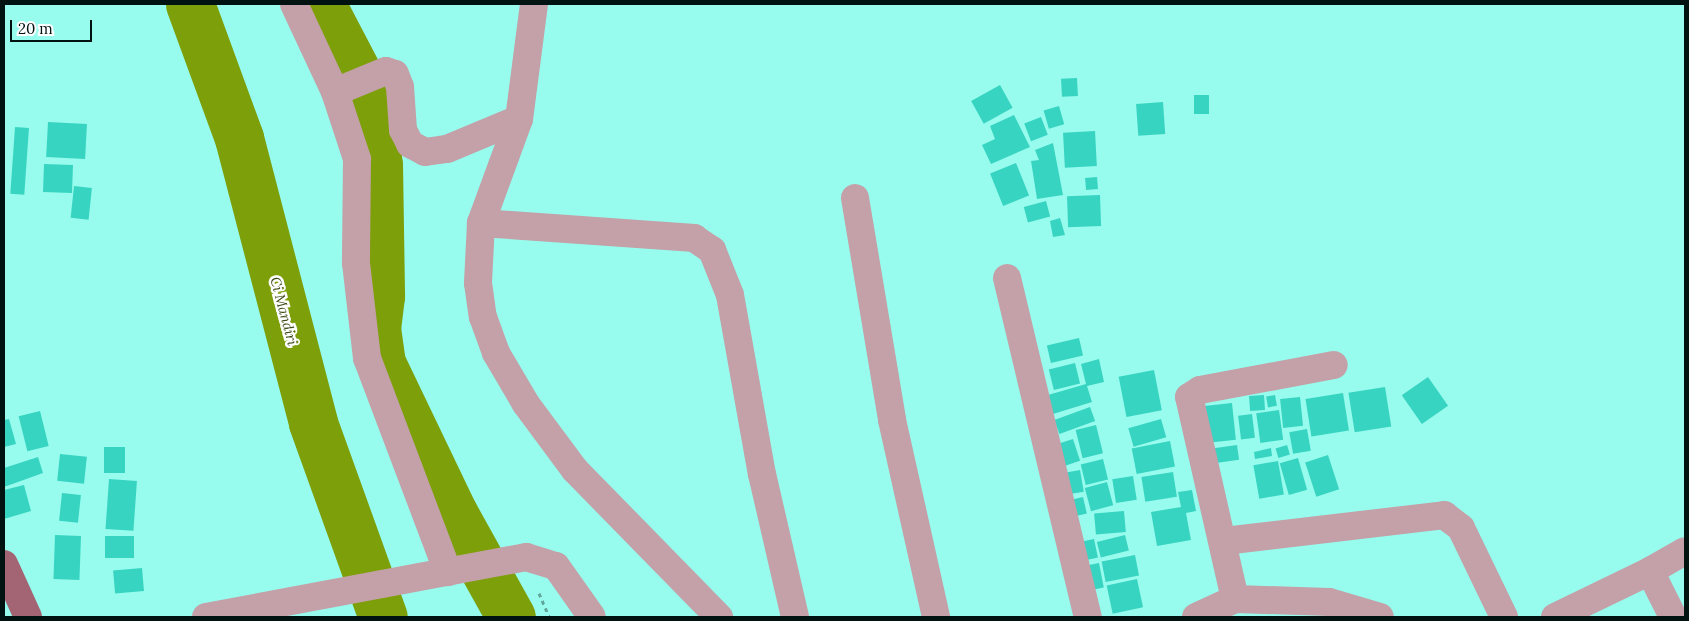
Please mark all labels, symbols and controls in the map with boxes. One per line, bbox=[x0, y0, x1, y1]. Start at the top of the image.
scale bar bbox=[12, 10, 95, 42]
text: 20 m bbox=[18, 19, 53, 38]
water label: Ci Mandiri bbox=[267, 275, 301, 347]

